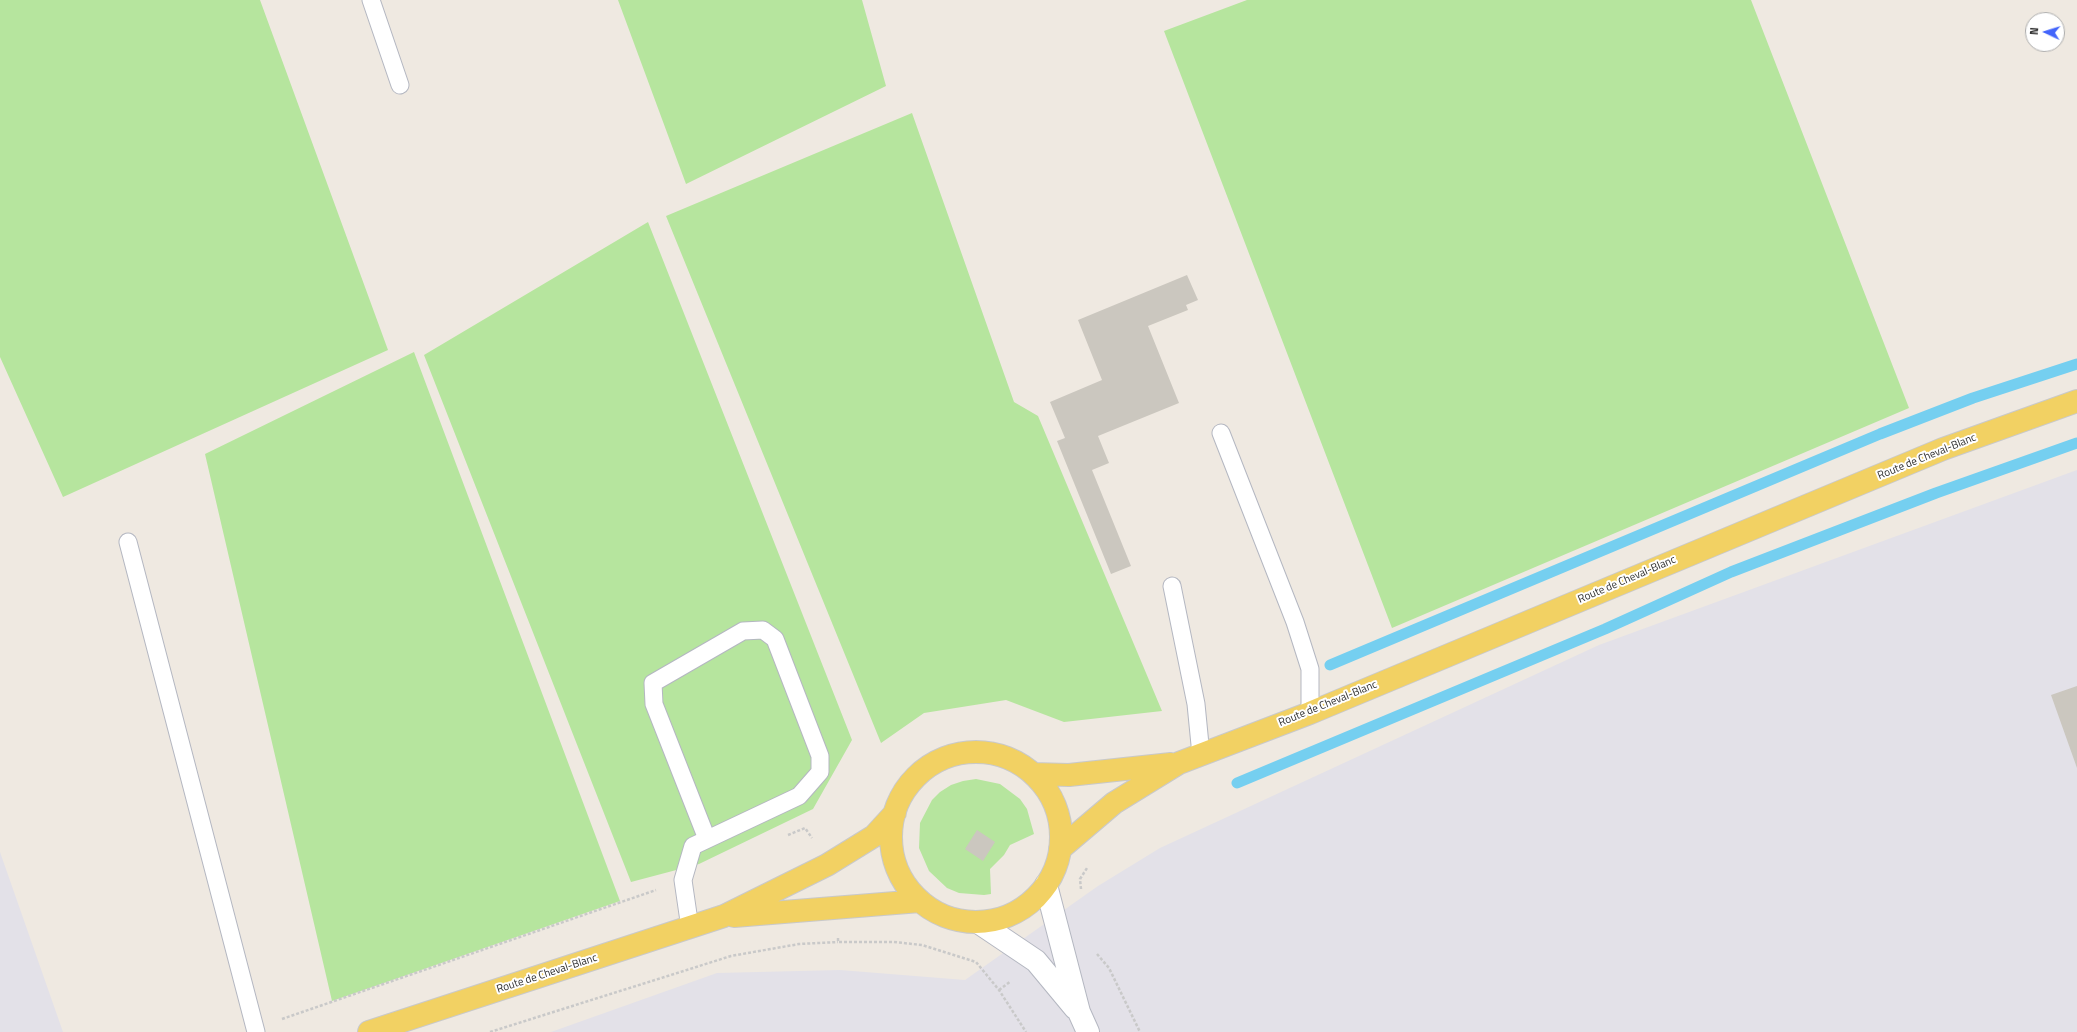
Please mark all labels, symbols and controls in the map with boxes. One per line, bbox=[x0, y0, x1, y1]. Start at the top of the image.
north arrow bbox=[2025, 12, 2065, 52]
text: N bbox=[2026, 27, 2042, 36]
street label: Route de Cheval-Blanc bbox=[1876, 431, 1978, 483]
street label: Route de Cheval-Blanc bbox=[1576, 553, 1678, 607]
street label: Route de Cheval-Blanc bbox=[1277, 678, 1379, 730]
street label: Route de Cheval-Blanc bbox=[495, 952, 599, 996]

